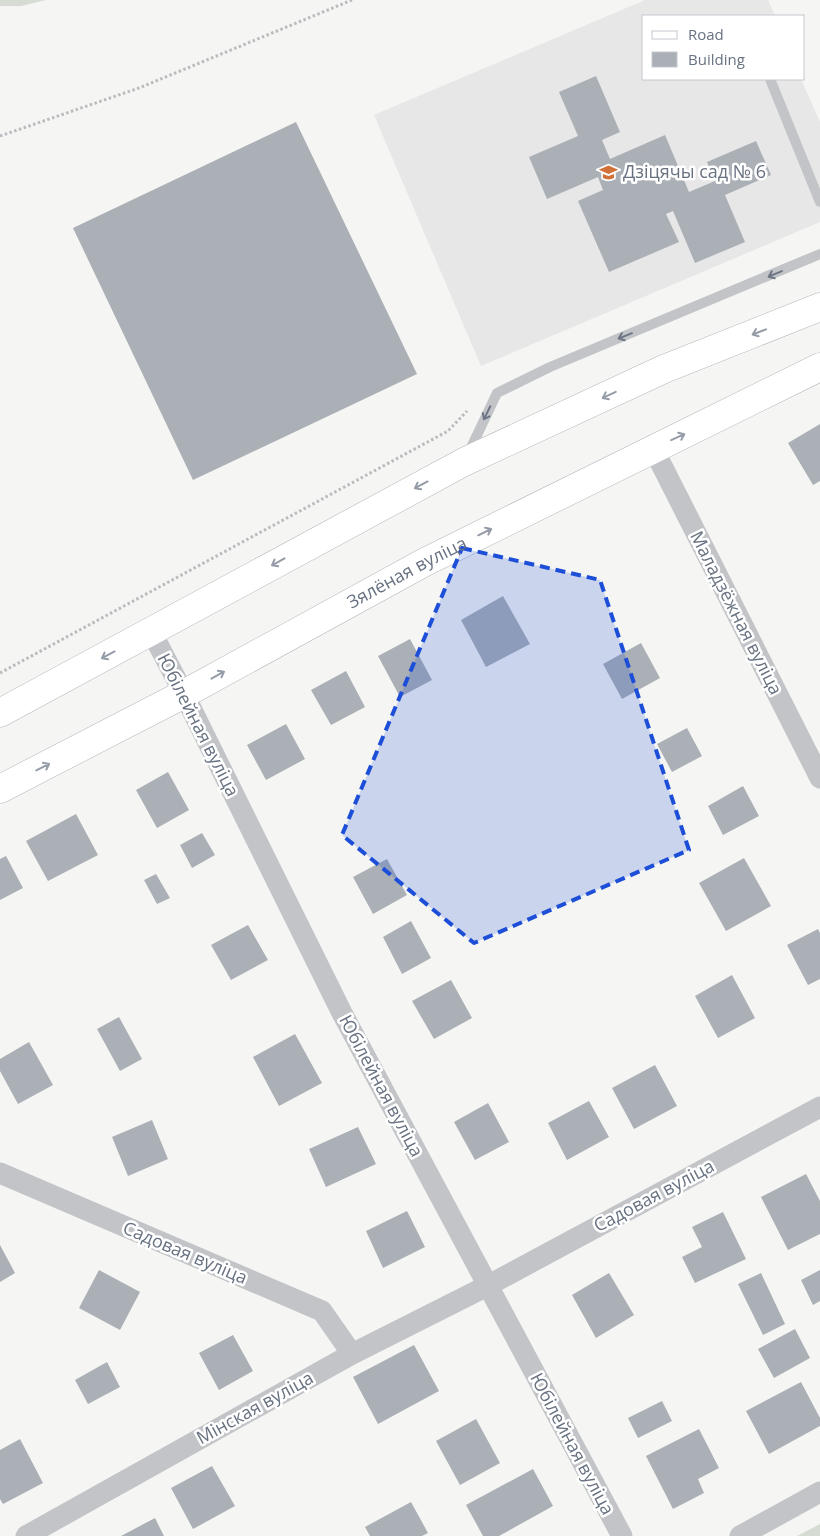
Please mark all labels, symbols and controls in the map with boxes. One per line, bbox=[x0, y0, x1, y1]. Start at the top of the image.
legend bbox=[642, 15, 805, 80]
text: Road bbox=[688, 24, 724, 44]
text: Building bbox=[688, 49, 745, 69]
place label: Дзіцячы сад № 6 bbox=[623, 159, 766, 183]
school or university icon: Дзіцячы сад № 6 bbox=[599, 162, 619, 182]
one-way arrow bbox=[768, 269, 783, 279]
one-way arrow bbox=[751, 329, 766, 338]
one-way arrow bbox=[618, 332, 633, 341]
one-way arrow bbox=[602, 390, 617, 400]
one-way arrow bbox=[482, 405, 492, 420]
one-way arrow bbox=[670, 432, 685, 442]
one-way arrow bbox=[413, 480, 428, 490]
one-way arrow bbox=[477, 527, 492, 537]
street label: Маладзёжная вуліца bbox=[685, 527, 789, 698]
street label: Зялёная вуліца bbox=[342, 530, 471, 613]
one-way arrow bbox=[271, 558, 285, 568]
street label: Юбілейная вуліца bbox=[152, 649, 245, 800]
one-way arrow bbox=[101, 650, 115, 660]
one-way arrow bbox=[211, 670, 226, 680]
one-way arrow bbox=[36, 762, 51, 772]
street label: Юбілейная вуліца bbox=[334, 1010, 429, 1161]
street label: Садовая вуліца bbox=[589, 1153, 718, 1237]
street label: Садовая вуліца bbox=[120, 1215, 251, 1289]
street label: Мінская вуліца bbox=[192, 1365, 317, 1449]
street label: Юбілейная вуліца bbox=[525, 1368, 620, 1519]

